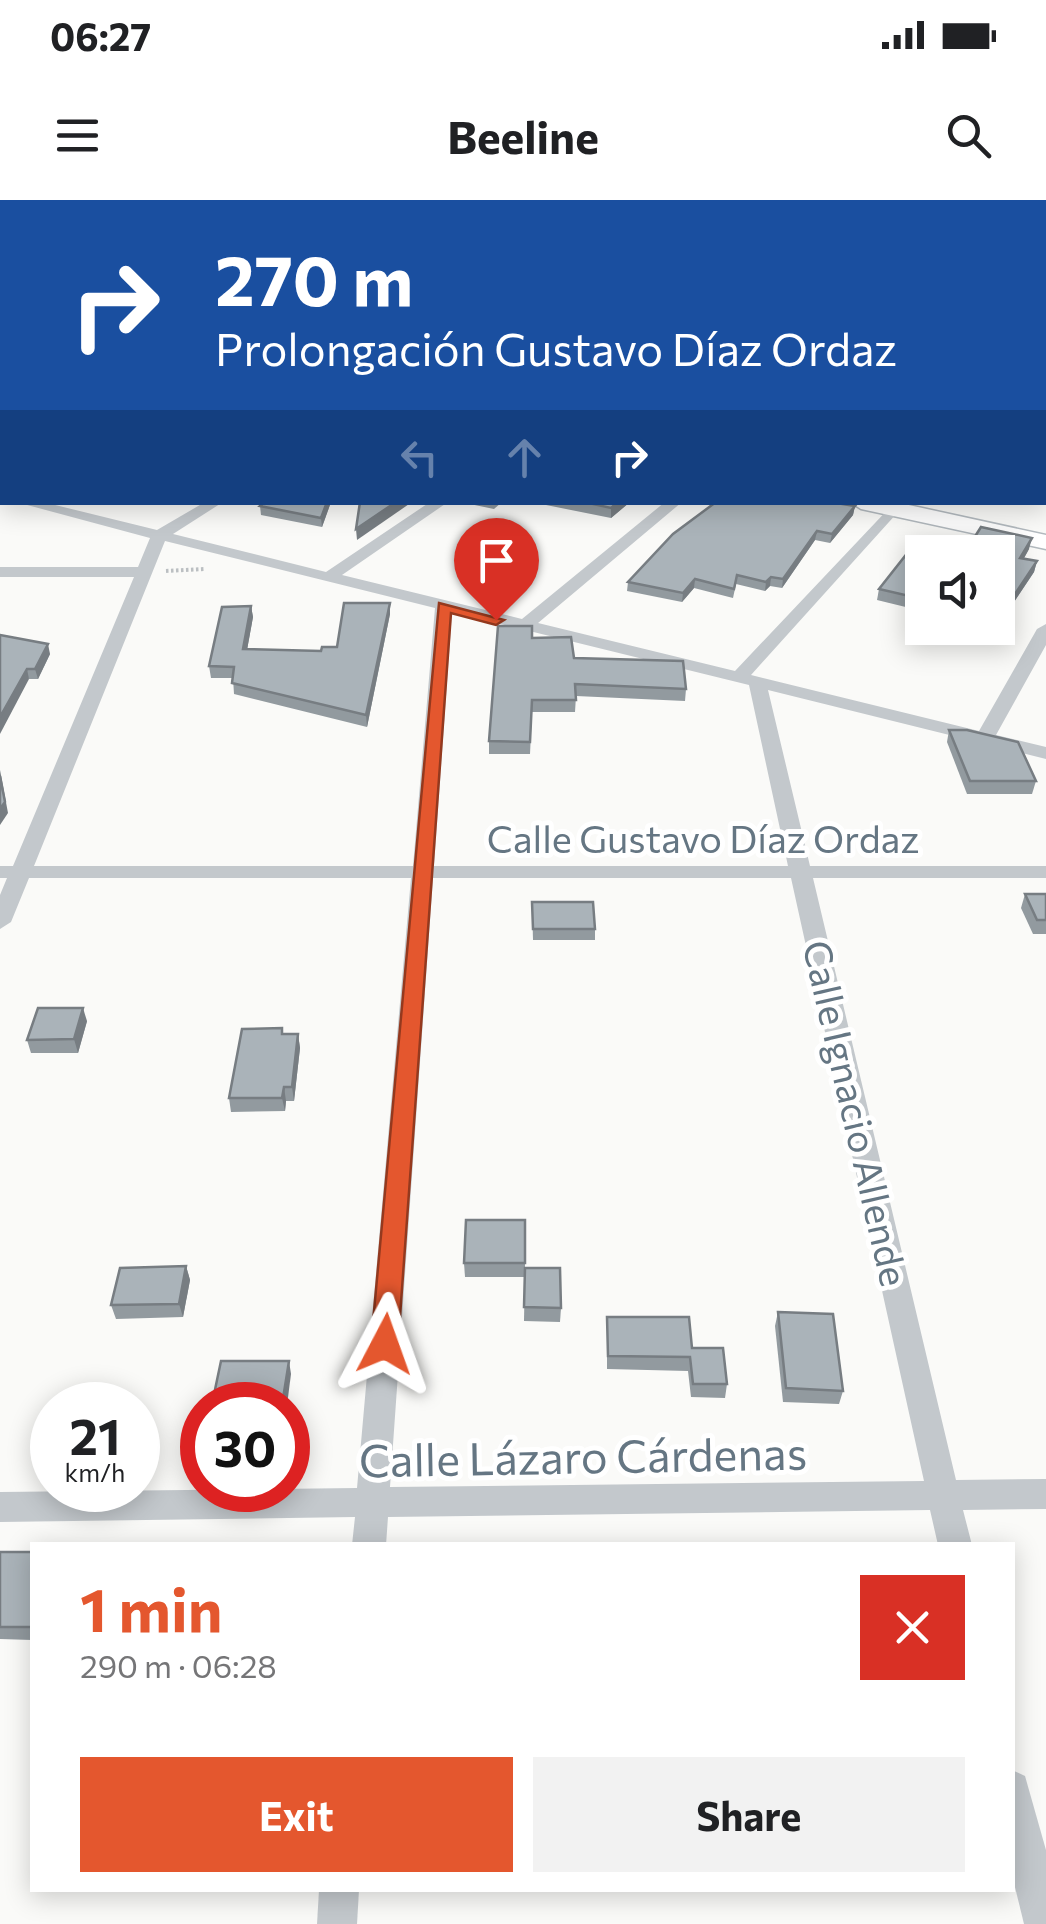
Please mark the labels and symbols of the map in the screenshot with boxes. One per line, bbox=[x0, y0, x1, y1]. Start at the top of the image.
pin bbox=[454, 518, 539, 621]
street label: Calle Gustavo Díaz Ordaz bbox=[487, 814, 919, 861]
street label: Calle Ignacio Allende bbox=[794, 936, 920, 1290]
position arrow bbox=[333, 1292, 437, 1396]
speed limit sign: 30 bbox=[180, 1382, 310, 1512]
street label: Calle Lázaro Cárdenas bbox=[358, 1424, 808, 1486]

